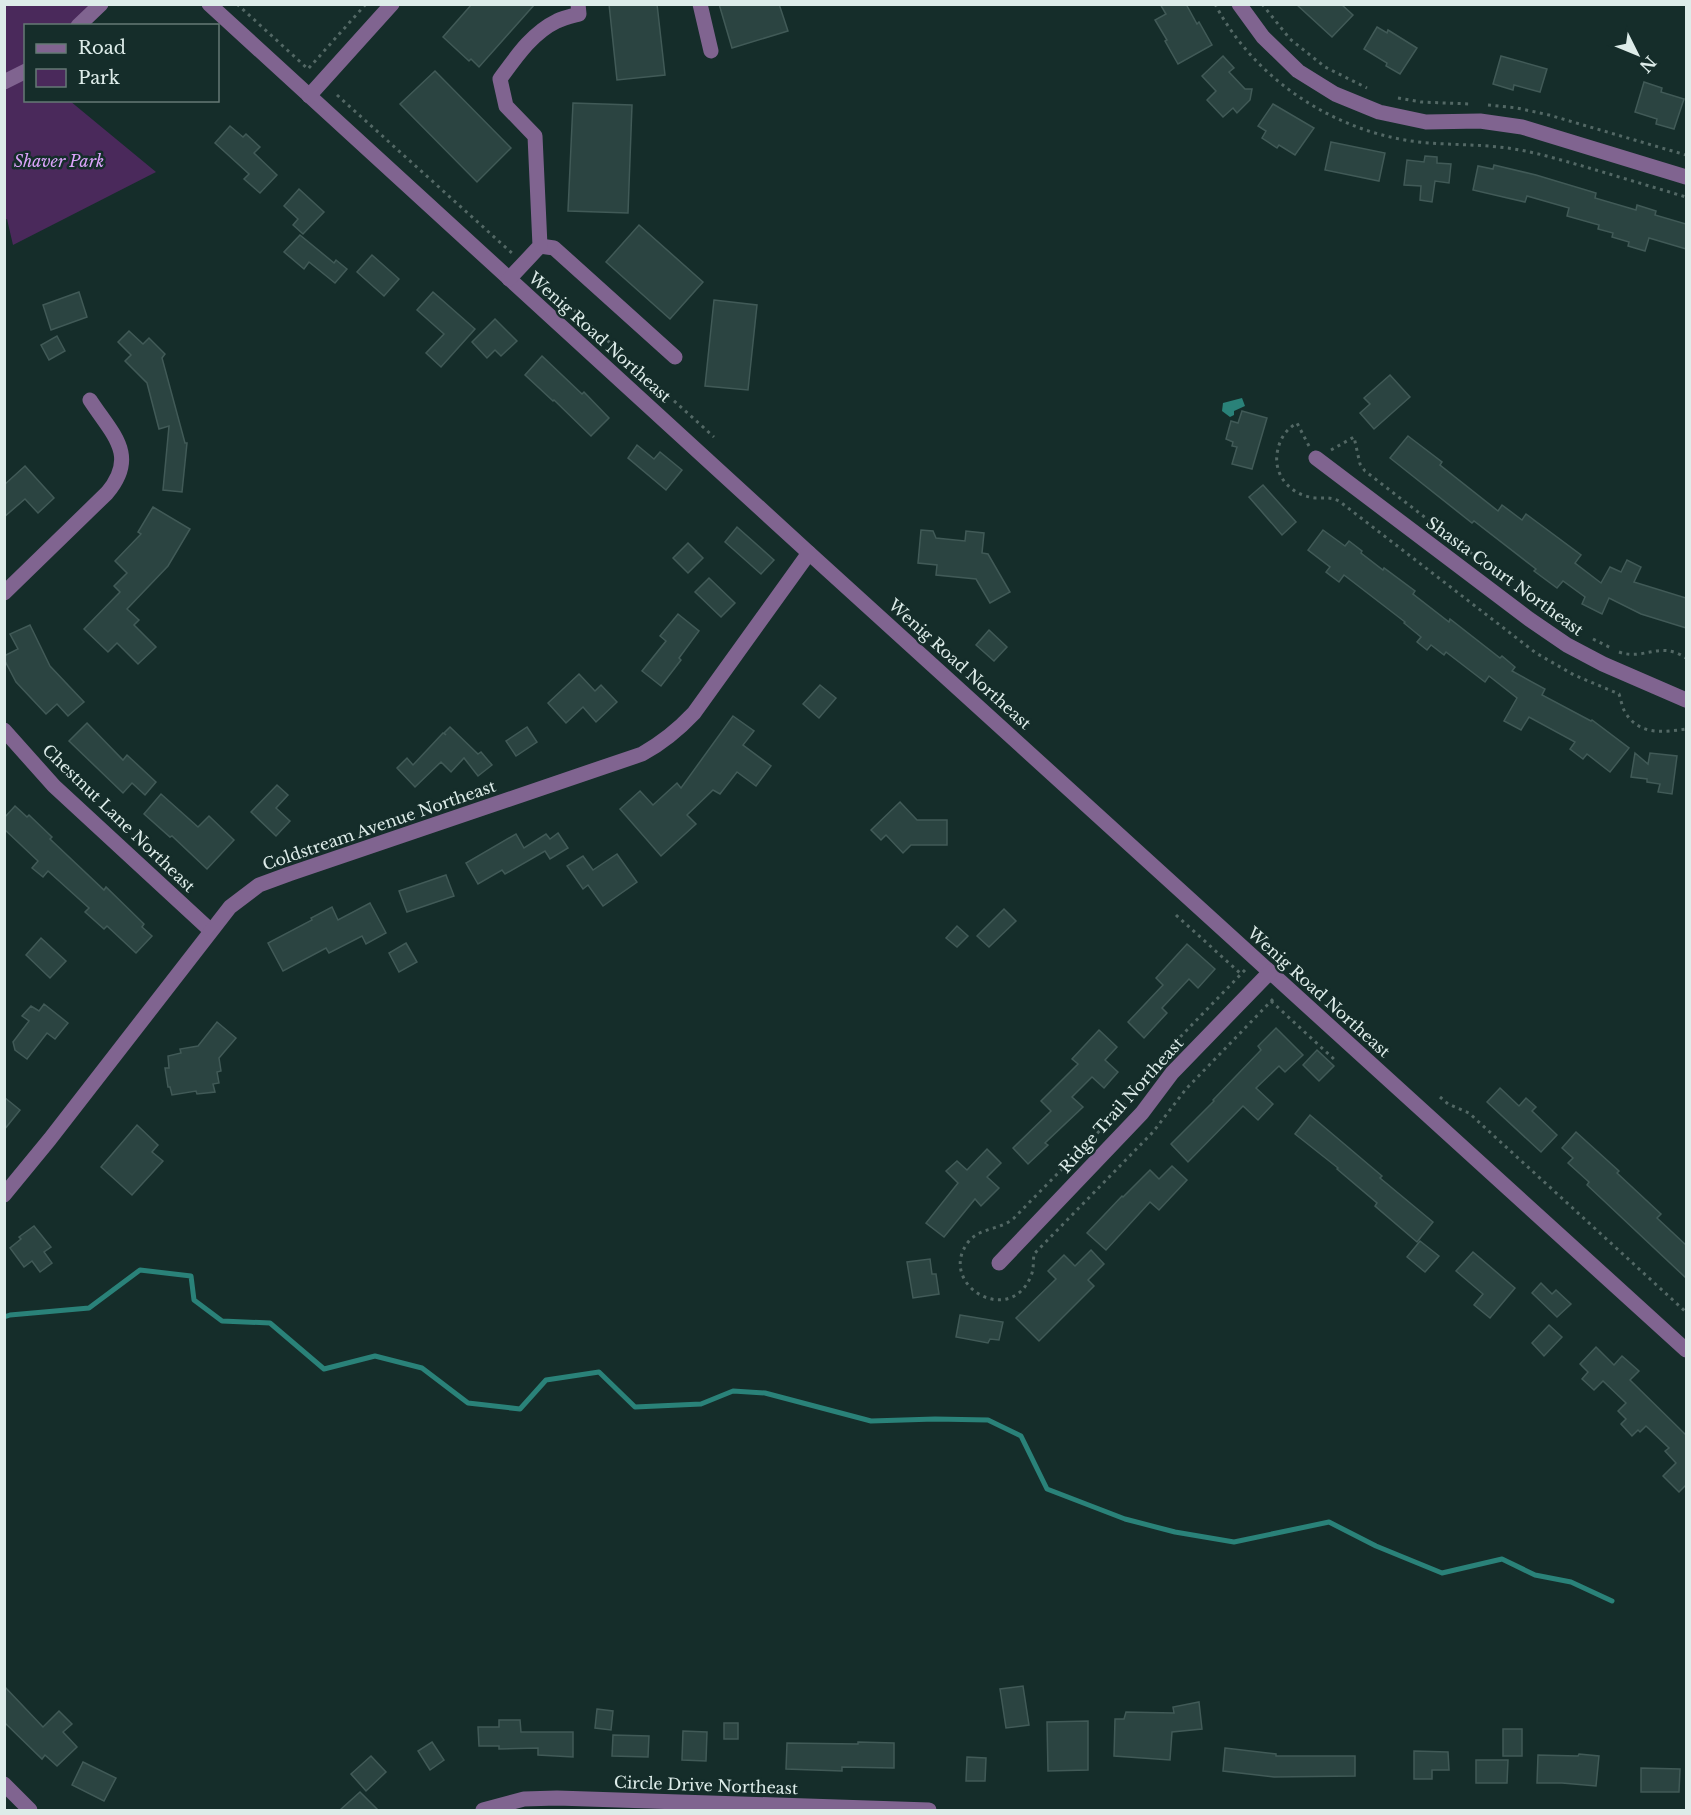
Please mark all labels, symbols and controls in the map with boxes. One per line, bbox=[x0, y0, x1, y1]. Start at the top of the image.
legend bbox=[24, 24, 219, 102]
north arrow bbox=[1607, 24, 1667, 84]
text: Road bbox=[78, 37, 126, 59]
text: N bbox=[1636, 52, 1660, 77]
text: Park bbox=[78, 67, 120, 89]
park label: Shaver Park bbox=[14, 151, 104, 171]
street label: Wenig Road Northeast bbox=[524, 267, 675, 406]
street label: Shasta Court Northeast bbox=[1422, 512, 1588, 640]
street label: Wenig Road Northeast bbox=[884, 594, 1035, 733]
street label: Chestnut Lane Northeast bbox=[39, 740, 199, 896]
street label: Coldstream Avenue Northeast bbox=[260, 776, 498, 874]
street label: Wenig Road Northeast bbox=[1243, 922, 1394, 1061]
street label: Ridge Trail Northeast bbox=[1055, 1033, 1187, 1177]
street label: Circle Drive Northeast bbox=[614, 1772, 798, 1798]

